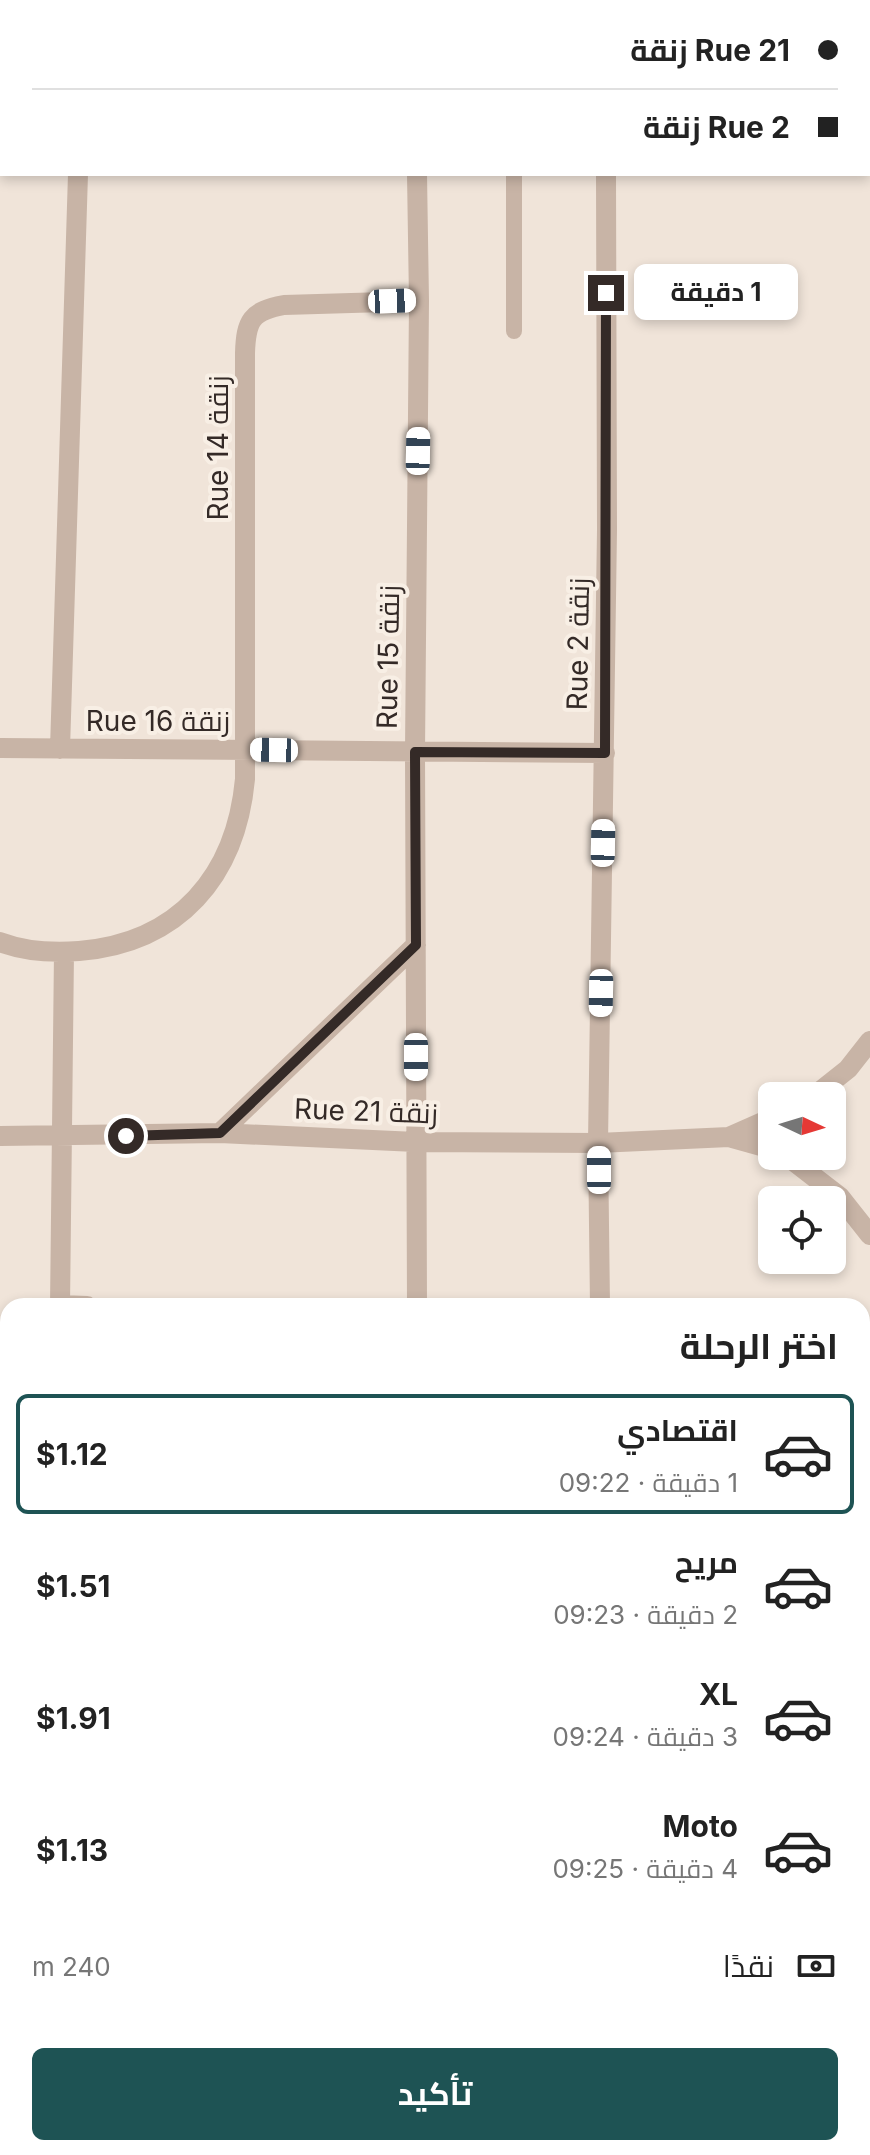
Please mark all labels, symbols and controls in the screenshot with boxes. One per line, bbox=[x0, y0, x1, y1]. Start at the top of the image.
text: Rue 21 زنقة bbox=[630, 32, 790, 68]
text: Rue 2 زنقة bbox=[643, 109, 790, 145]
callout: 1 دقيقة bbox=[634, 265, 798, 321]
route end bbox=[588, 275, 624, 311]
text: 1 دقيقة bbox=[671, 276, 761, 307]
car bbox=[368, 288, 416, 314]
street label: Rue 14 زنقة bbox=[201, 375, 235, 521]
car bbox=[406, 427, 430, 475]
street label: Rue 2 زنقة bbox=[560, 577, 596, 711]
street label: Rue 15 زنقة bbox=[370, 585, 406, 729]
street label: Rue 16 زنقة bbox=[86, 704, 230, 738]
car bbox=[250, 738, 298, 762]
car bbox=[591, 819, 615, 867]
car bbox=[589, 969, 613, 1017]
car bbox=[404, 1033, 428, 1081]
north arrow bbox=[758, 1082, 846, 1170]
map controls bbox=[758, 1082, 846, 1274]
street label: Rue 21 زنقة bbox=[293, 1091, 439, 1131]
route start bbox=[108, 1118, 144, 1154]
car bbox=[587, 1146, 611, 1194]
button: locate bbox=[758, 1186, 846, 1274]
text: اختر الرحلة bbox=[680, 1324, 838, 1368]
text: اقتصادي bbox=[617, 1412, 738, 1448]
icon: car bbox=[762, 1418, 834, 1490]
text: $1.12 bbox=[36, 1436, 108, 1472]
text: 1 دقيقة · 09:22 bbox=[559, 1467, 738, 1498]
text: مريح bbox=[675, 1544, 738, 1580]
icon: car bbox=[762, 1550, 834, 1622]
text: $1.51 bbox=[36, 1568, 111, 1604]
text: 2 دقيقة · 09:23 bbox=[553, 1599, 738, 1630]
text: XL bbox=[699, 1676, 738, 1712]
icon: car bbox=[762, 1682, 834, 1754]
text: $1.91 bbox=[36, 1700, 111, 1736]
text: 3 دقيقة · 09:24 bbox=[553, 1721, 738, 1752]
text: Moto bbox=[663, 1808, 738, 1844]
icon: car bbox=[762, 1814, 834, 1886]
text: $1.13 bbox=[36, 1832, 108, 1868]
text: 4 دقيقة · 09:25 bbox=[552, 1853, 738, 1884]
icon: cash bbox=[794, 1944, 838, 1988]
text: نقدًا bbox=[723, 1948, 774, 1984]
text: 240 m bbox=[32, 1951, 111, 1982]
button: تأكيد bbox=[32, 2048, 838, 2140]

